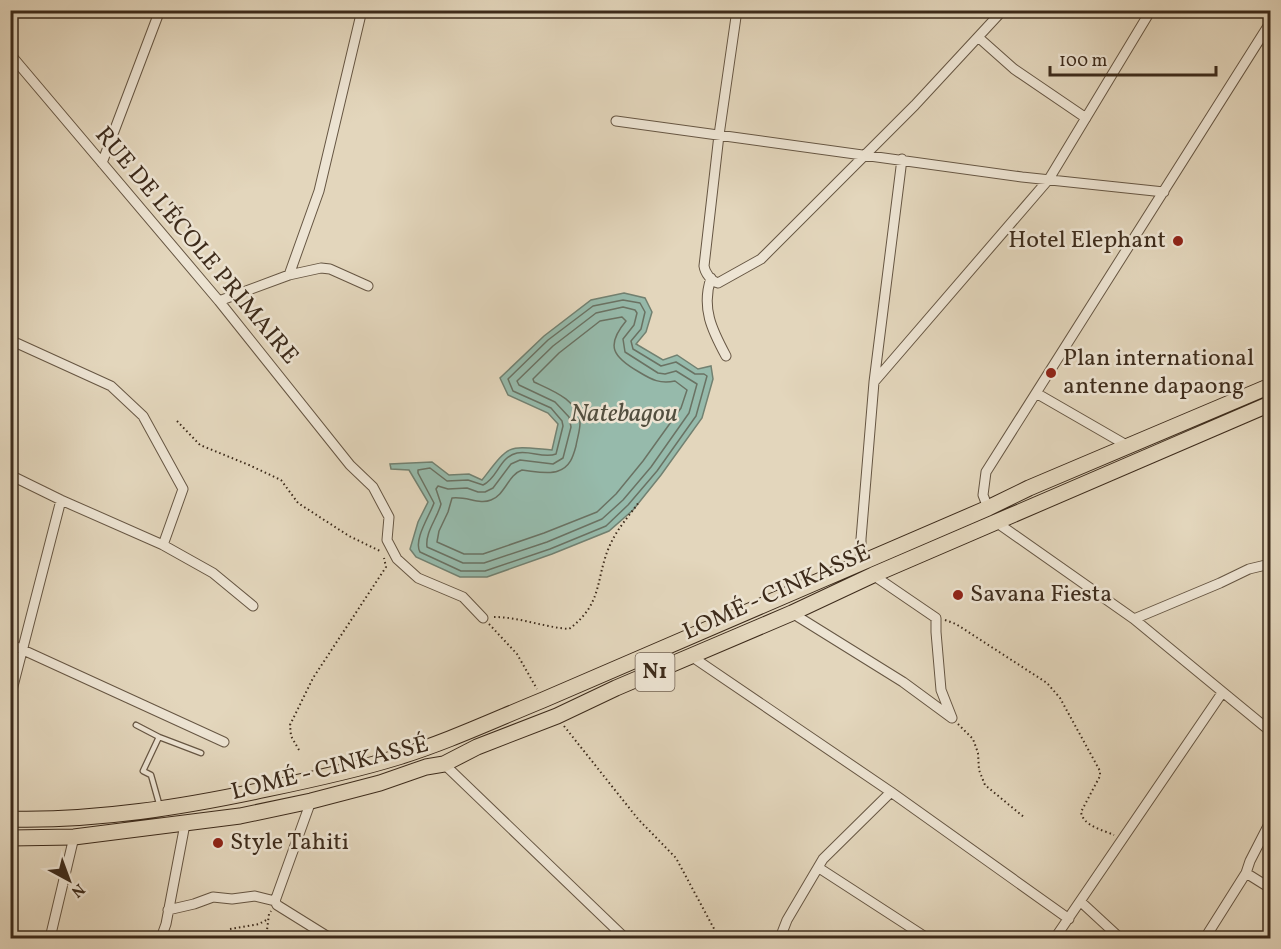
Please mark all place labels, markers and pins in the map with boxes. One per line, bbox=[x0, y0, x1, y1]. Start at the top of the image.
place label: Hotel Elephant bbox=[1008, 224, 1166, 258]
marker: Hotel Elephant bbox=[1171, 234, 1185, 248]
place label: Plan international antenne dapaong bbox=[1063, 342, 1254, 404]
marker: Plan international antenne dapaong bbox=[1044, 366, 1058, 380]
place label: Savana Fiesta bbox=[970, 578, 1112, 612]
marker: Savana Fiesta bbox=[951, 588, 965, 602]
place label: Style Tahiti bbox=[230, 826, 349, 860]
marker: Style Tahiti bbox=[211, 836, 225, 850]

